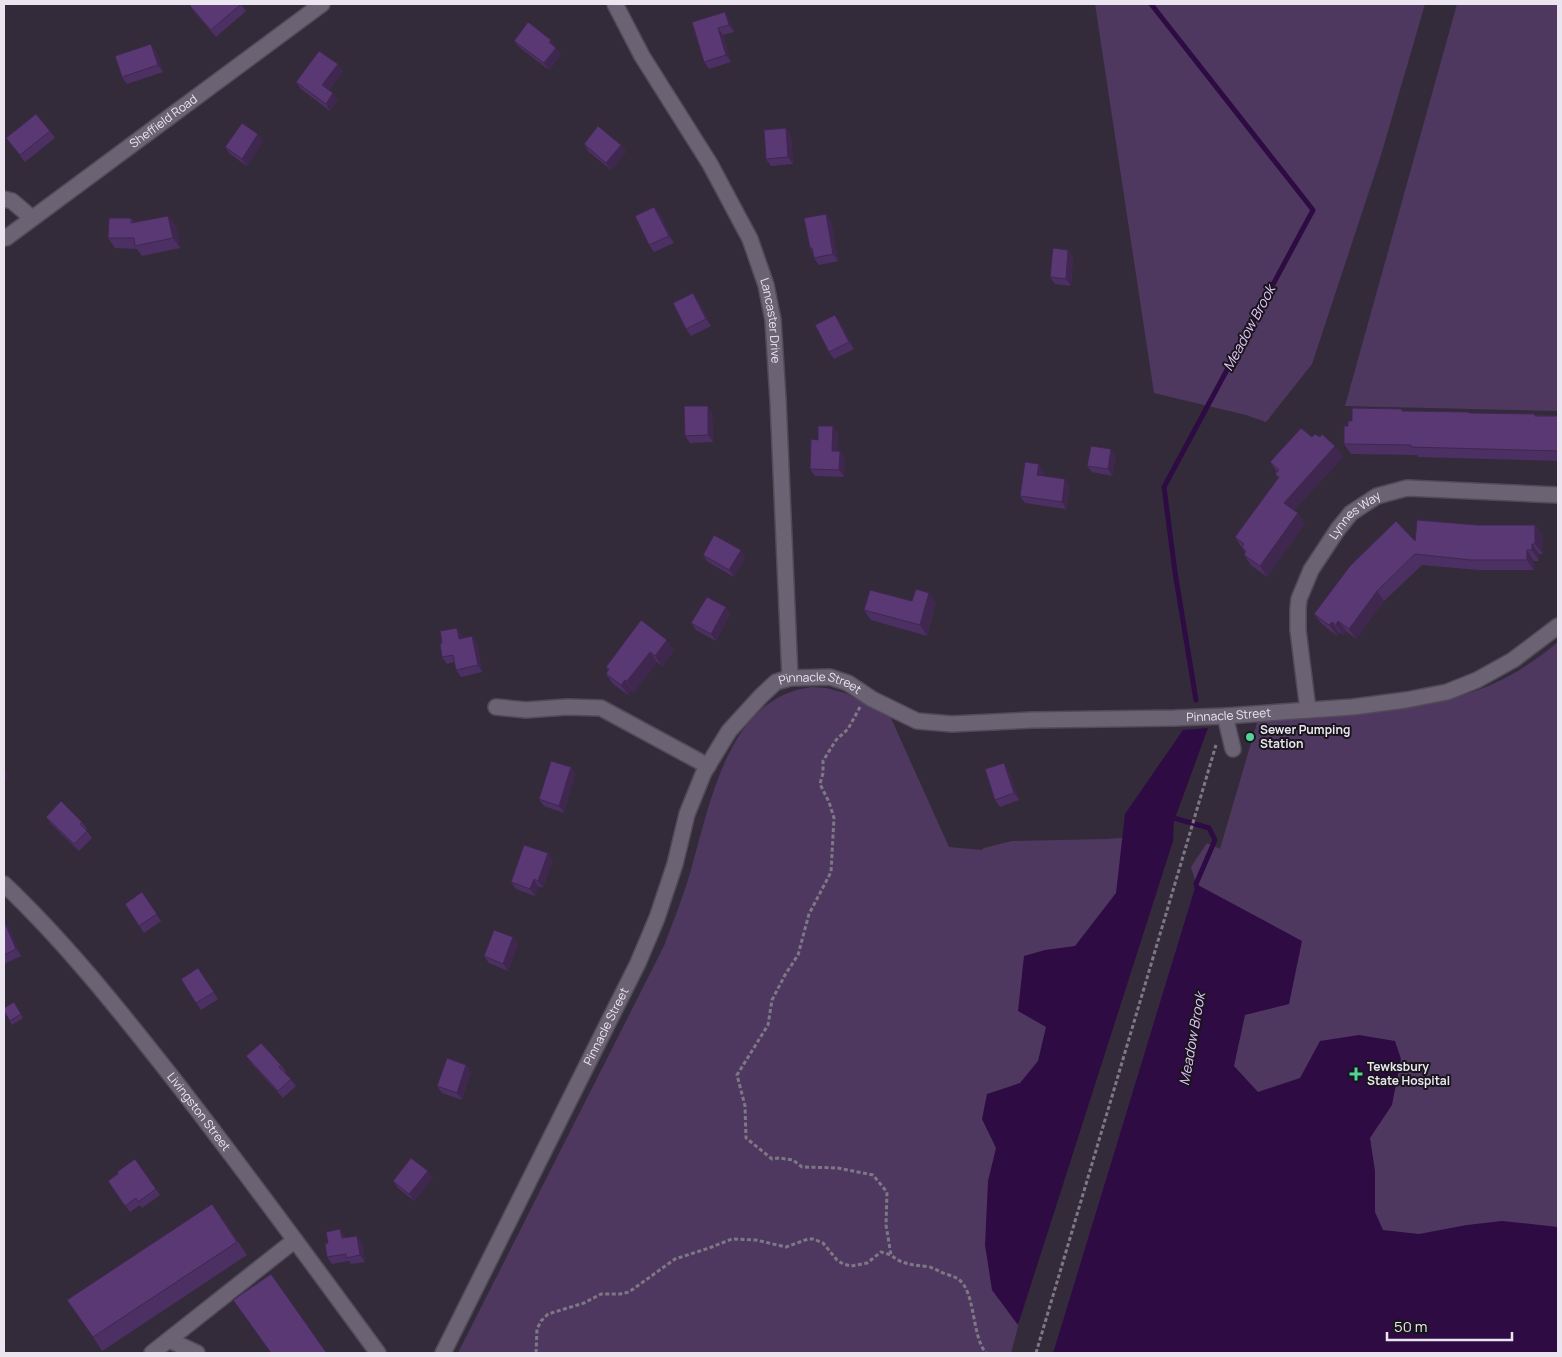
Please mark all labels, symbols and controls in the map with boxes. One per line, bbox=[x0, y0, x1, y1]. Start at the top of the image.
street label: Sheffield Road bbox=[126, 90, 201, 152]
street label: Lancaster Drive bbox=[756, 276, 785, 364]
water label: Meadow Brook bbox=[1218, 280, 1280, 374]
street label: Lynnes Way bbox=[1325, 487, 1384, 542]
street label: Pinnacle Street bbox=[776, 668, 865, 698]
street label: Pinnacle Street bbox=[1186, 704, 1272, 726]
place label: Sewer Pumping Station bbox=[1260, 721, 1350, 752]
marker: Sewer Pumping Station bbox=[1244, 731, 1256, 743]
street label: Pinnacle Street bbox=[579, 984, 632, 1068]
water label: Meadow Brook bbox=[1174, 989, 1209, 1087]
place label: Tewksbury State Hospital bbox=[1367, 1058, 1450, 1089]
marker: Tewksbury State Hospital bbox=[1349, 1067, 1363, 1081]
street label: Livingston Street bbox=[163, 1069, 235, 1155]
scale bar bbox=[1387, 1310, 1512, 1342]
text: 50 m bbox=[1394, 1316, 1428, 1337]

